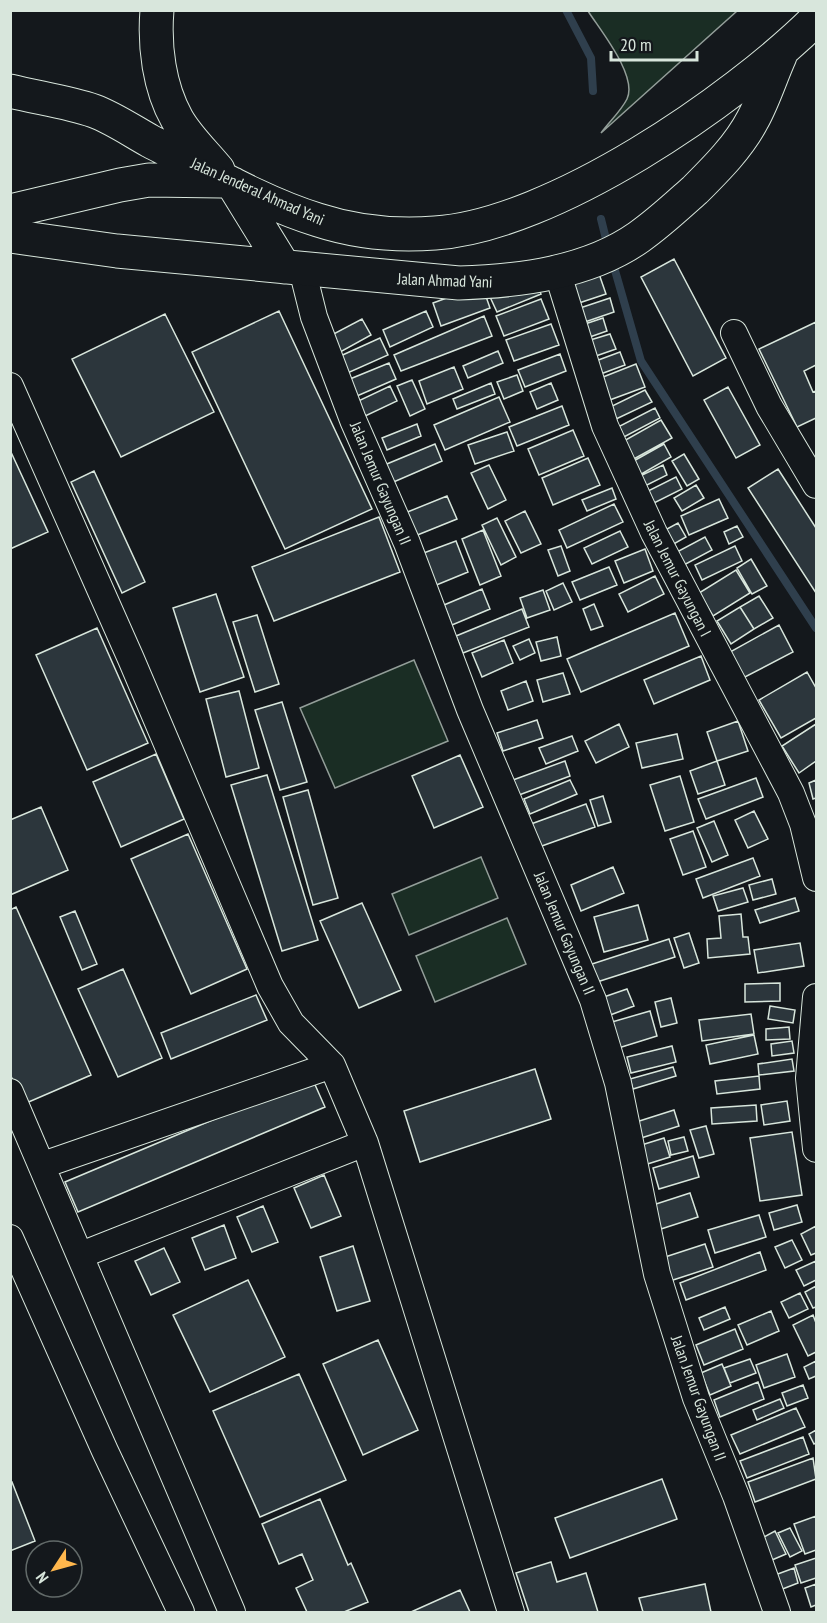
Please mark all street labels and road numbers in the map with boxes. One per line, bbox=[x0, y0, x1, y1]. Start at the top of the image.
street label: Jalan Jenderal Ahmad Yani bbox=[187, 152, 328, 229]
street label: Jalan Ahmad Yani bbox=[396, 268, 493, 292]
street label: Jalan Jemur Gayungan II bbox=[346, 417, 416, 548]
street label: Jalan Jemur Gayungan I bbox=[640, 515, 716, 640]
street label: Jalan Jemur Gayungan II bbox=[530, 867, 600, 998]
street label: Jalan Jemur Gayungan II bbox=[667, 1332, 731, 1463]

